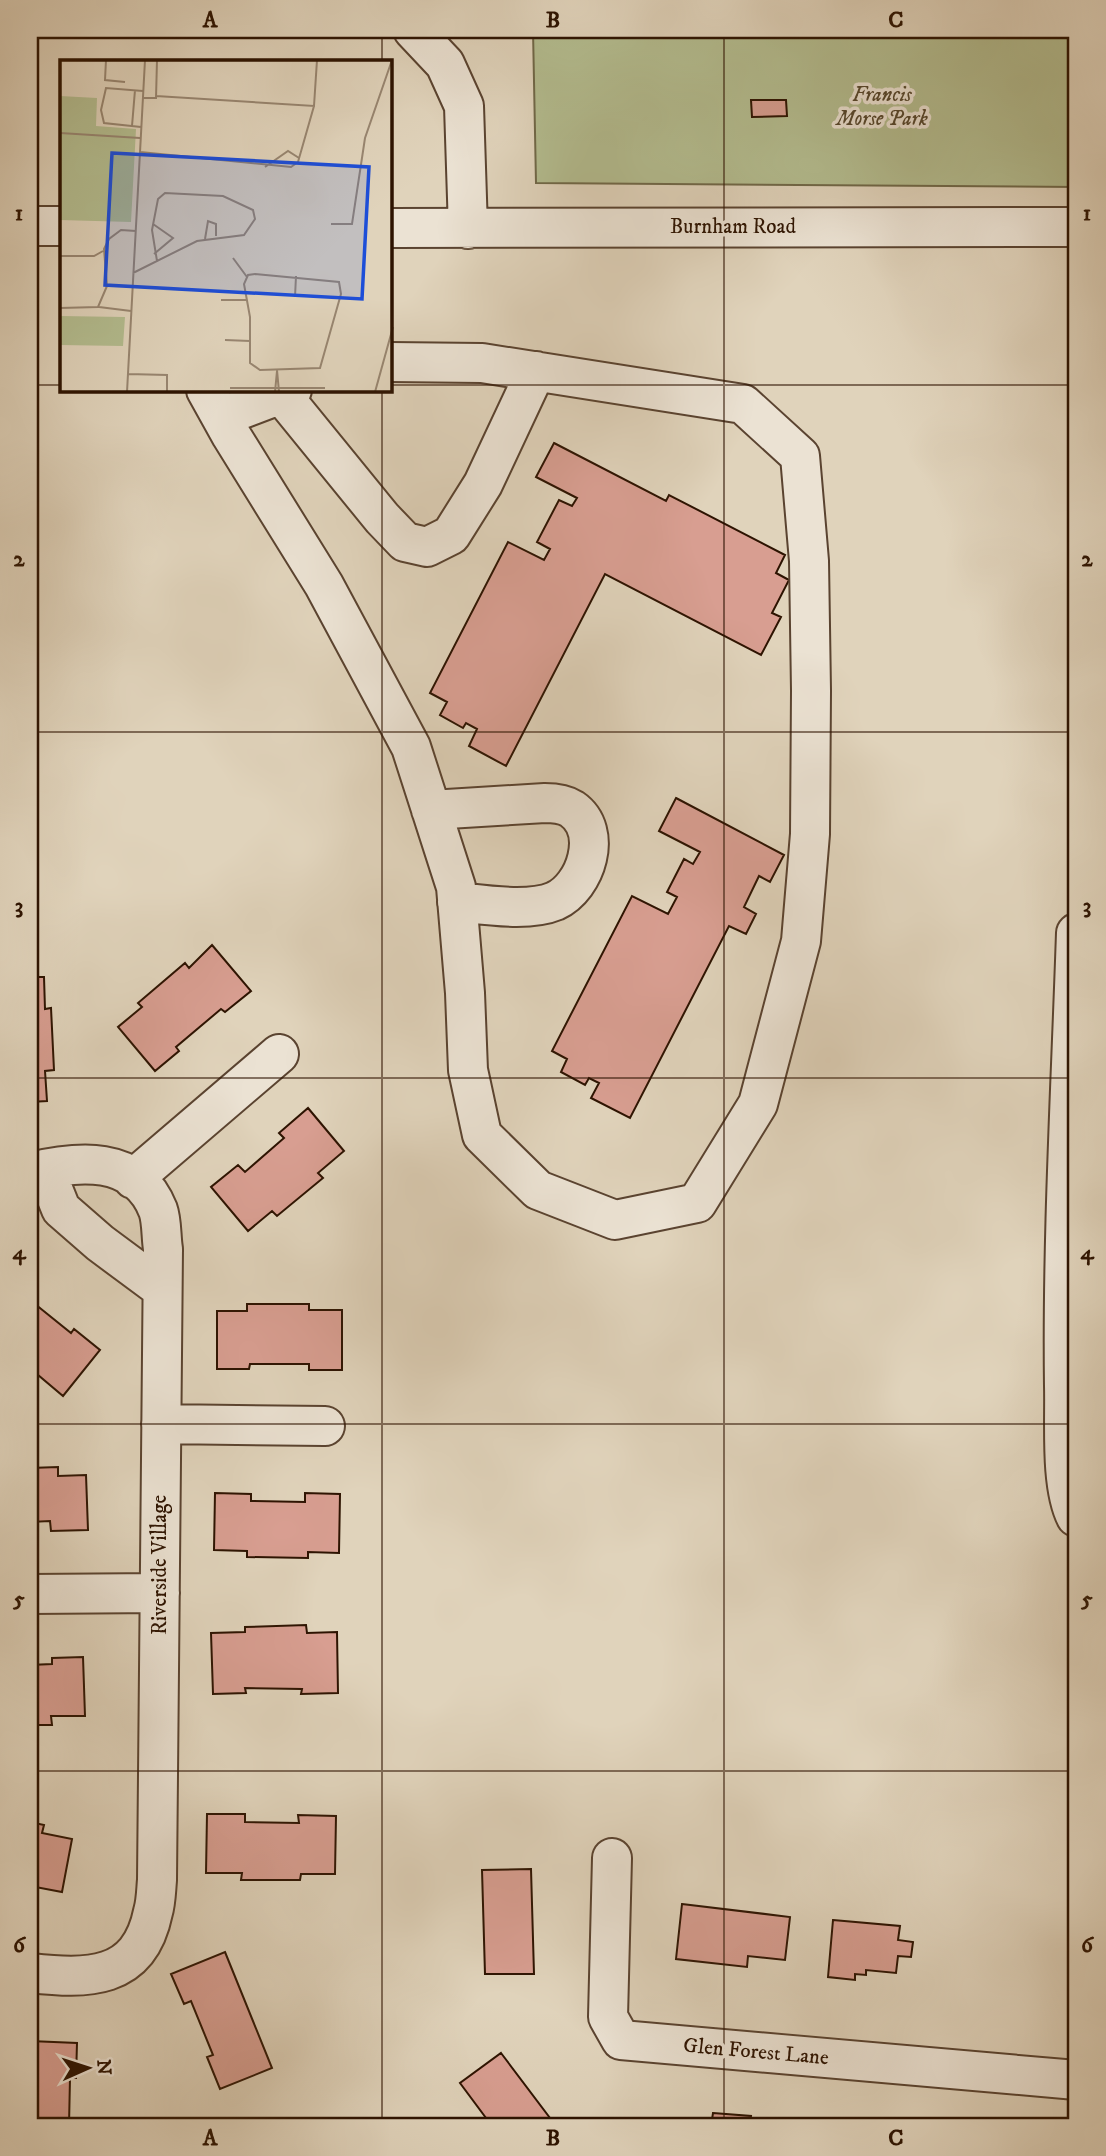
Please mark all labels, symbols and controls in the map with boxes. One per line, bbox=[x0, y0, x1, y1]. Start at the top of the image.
text: A bbox=[202, 6, 219, 35]
text: B bbox=[546, 6, 560, 35]
text: C bbox=[888, 6, 904, 35]
inset map bbox=[60, 60, 392, 392]
park label: Francis Morse Park bbox=[834, 82, 928, 132]
text: 1 bbox=[15, 199, 23, 228]
text: 1 bbox=[1083, 199, 1091, 228]
street label: Burnham Road bbox=[670, 214, 796, 240]
text: 2 bbox=[13, 545, 25, 574]
text: 2 bbox=[1081, 545, 1093, 574]
text: 3 bbox=[15, 892, 23, 921]
text: 3 bbox=[1083, 892, 1091, 921]
text: 4 bbox=[12, 1238, 27, 1267]
text: 4 bbox=[1080, 1238, 1095, 1267]
street label: Riverside Village bbox=[147, 1495, 173, 1635]
text: 5 bbox=[12, 1585, 25, 1614]
text: 5 bbox=[1080, 1585, 1093, 1614]
text: 6 bbox=[13, 1931, 27, 1960]
text: 6 bbox=[1081, 1931, 1095, 1960]
street label: Glen Forest Lane bbox=[682, 2033, 830, 2071]
north arrow bbox=[52, 2034, 122, 2104]
text: N bbox=[92, 2059, 115, 2076]
text: A bbox=[202, 2124, 219, 2153]
text: B bbox=[546, 2124, 560, 2153]
text: C bbox=[888, 2124, 904, 2153]

